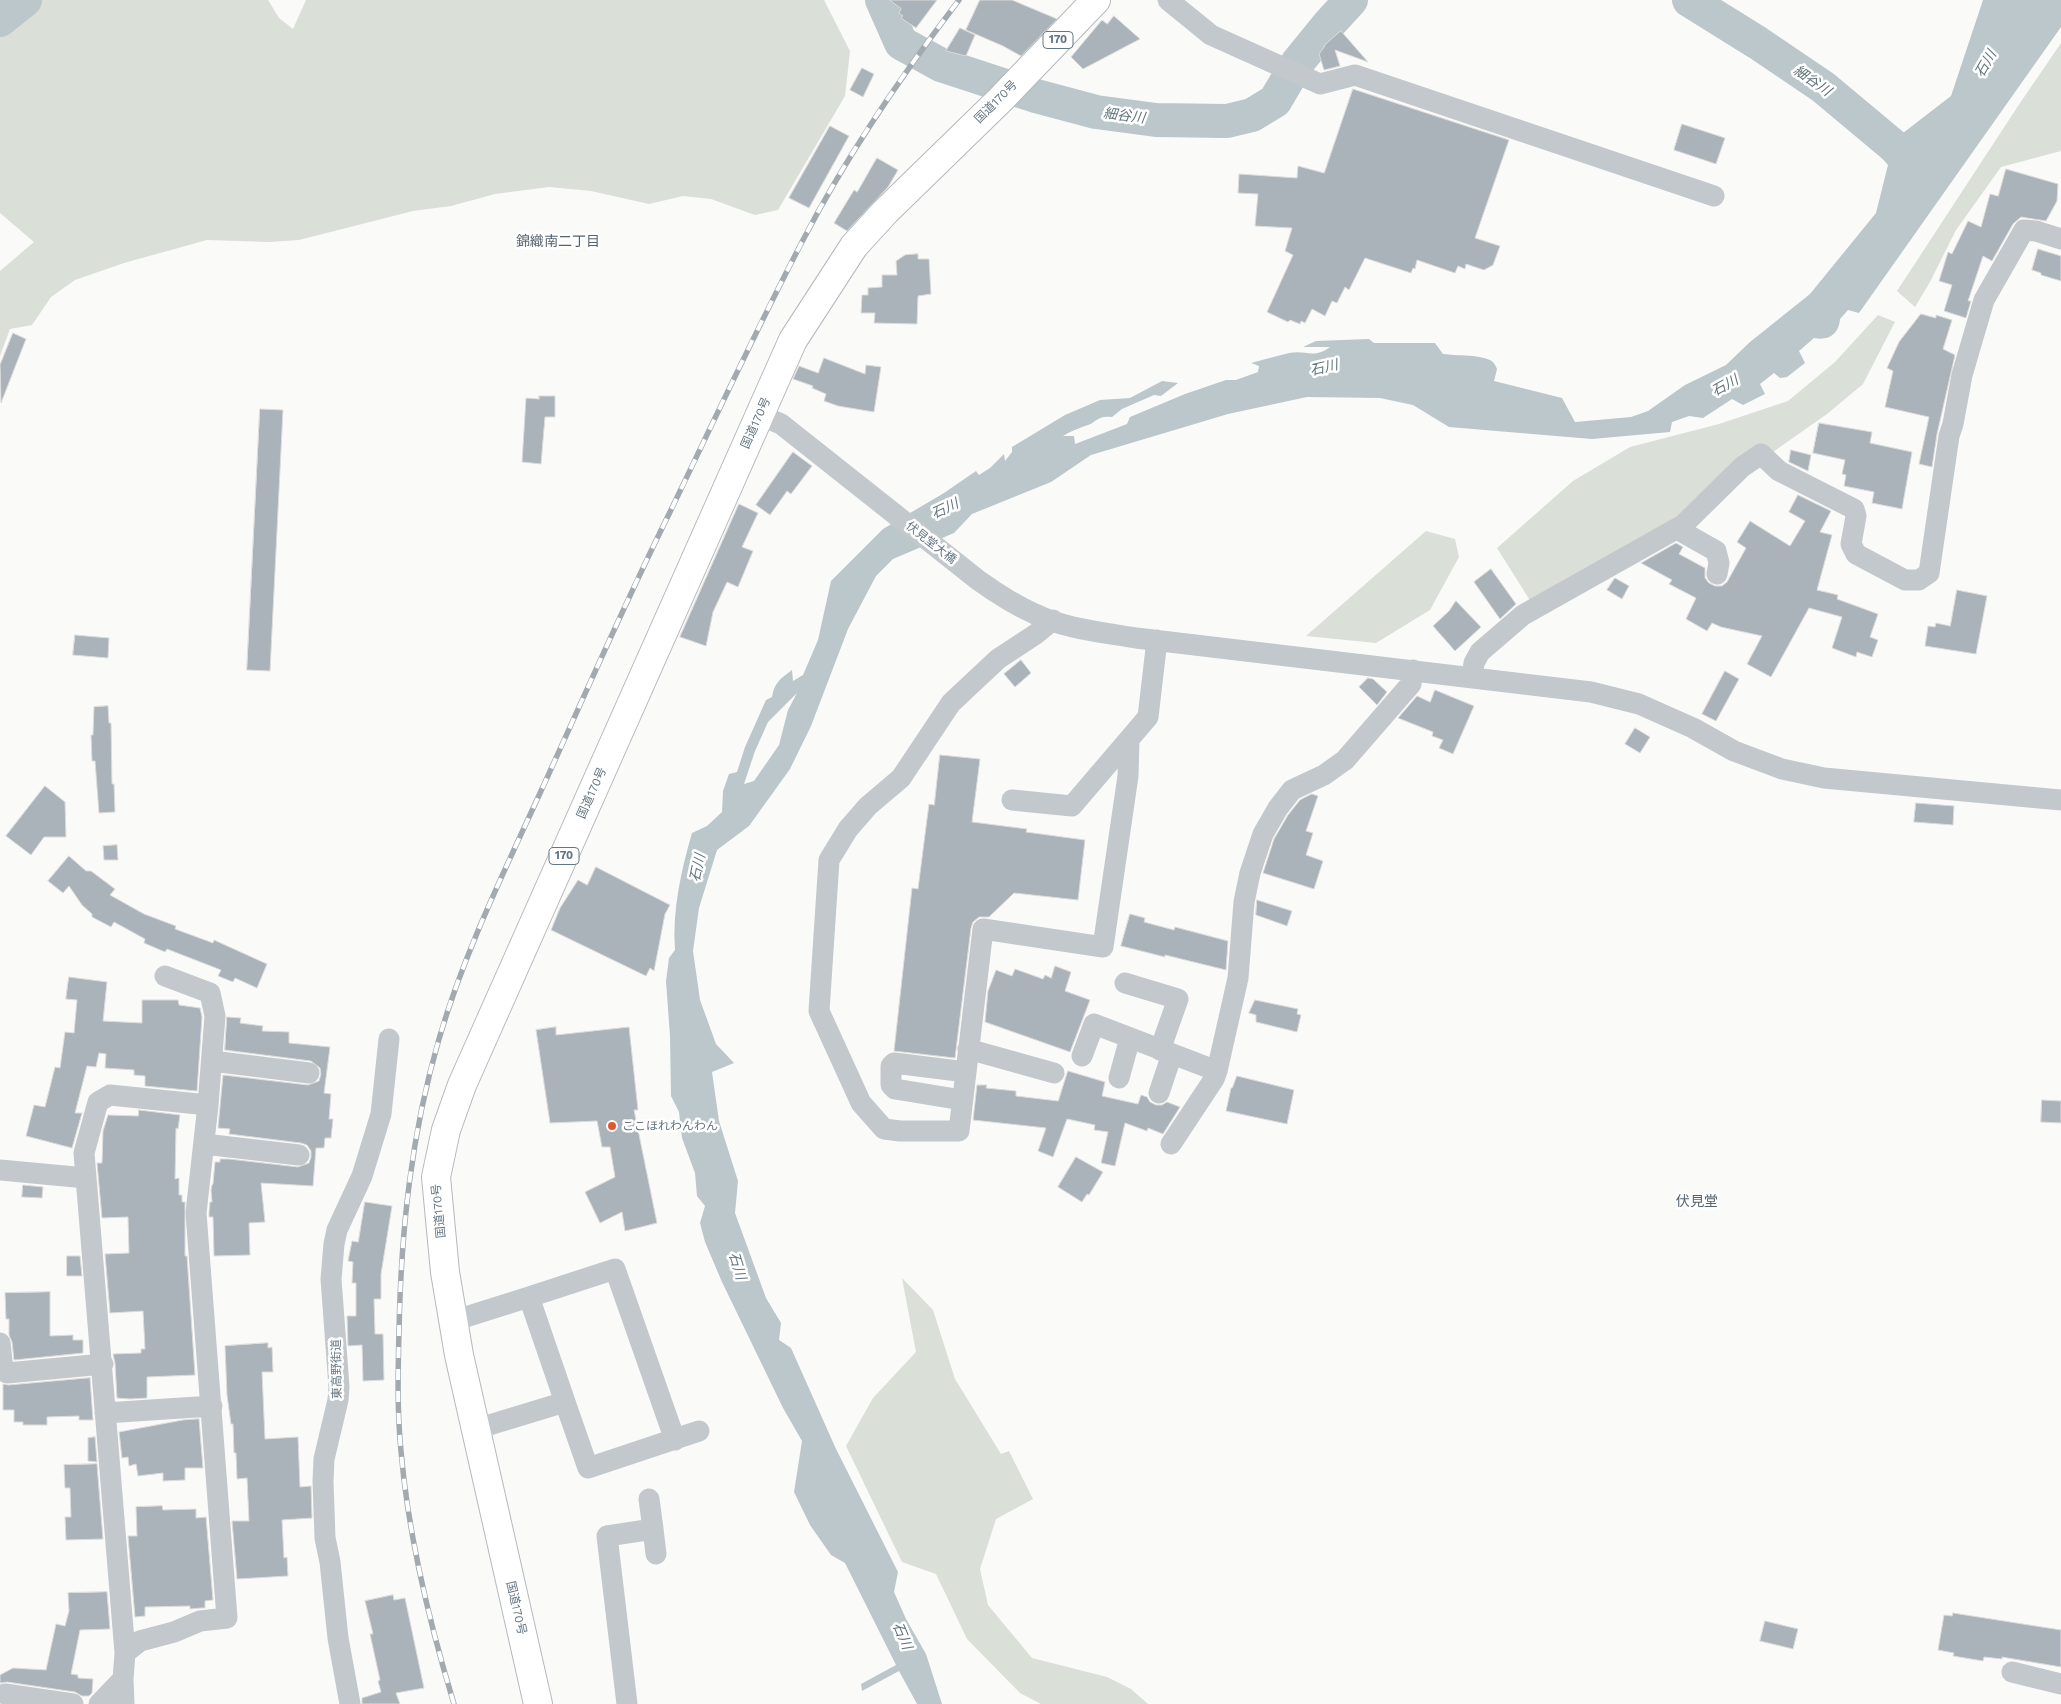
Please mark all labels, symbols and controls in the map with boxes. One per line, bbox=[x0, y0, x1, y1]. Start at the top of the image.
road number: 170 bbox=[1043, 32, 1073, 48]
water label: 石川 bbox=[1972, 48, 2000, 80]
water label: 細谷川 bbox=[1790, 62, 1834, 100]
street label: 国道170号 bbox=[972, 78, 1020, 126]
water label: 細谷川 bbox=[1102, 105, 1146, 127]
district label: 錦織南二丁目 bbox=[516, 234, 600, 250]
water label: 石川 bbox=[1308, 357, 1340, 379]
water label: 石川 bbox=[1709, 372, 1741, 400]
street label: 国道170号 bbox=[738, 395, 774, 451]
water label: 石川 bbox=[929, 495, 961, 523]
street label: 伏見堂大橋 bbox=[903, 519, 959, 567]
street label: 国道170号 bbox=[574, 765, 610, 821]
road number: 170 bbox=[549, 848, 579, 864]
water label: 石川 bbox=[687, 853, 709, 883]
place label: ここほれわんわん bbox=[622, 1119, 718, 1133]
marker: ここほれわんわん bbox=[606, 1120, 618, 1132]
street label: 国道170号 bbox=[429, 1183, 449, 1239]
district label: 伏見堂 bbox=[1676, 1194, 1718, 1210]
water label: 石川 bbox=[725, 1250, 749, 1282]
street label: 東高野街道 bbox=[329, 1339, 345, 1399]
street label: 国道170号 bbox=[503, 1580, 529, 1636]
water label: 石川 bbox=[889, 1620, 915, 1652]

